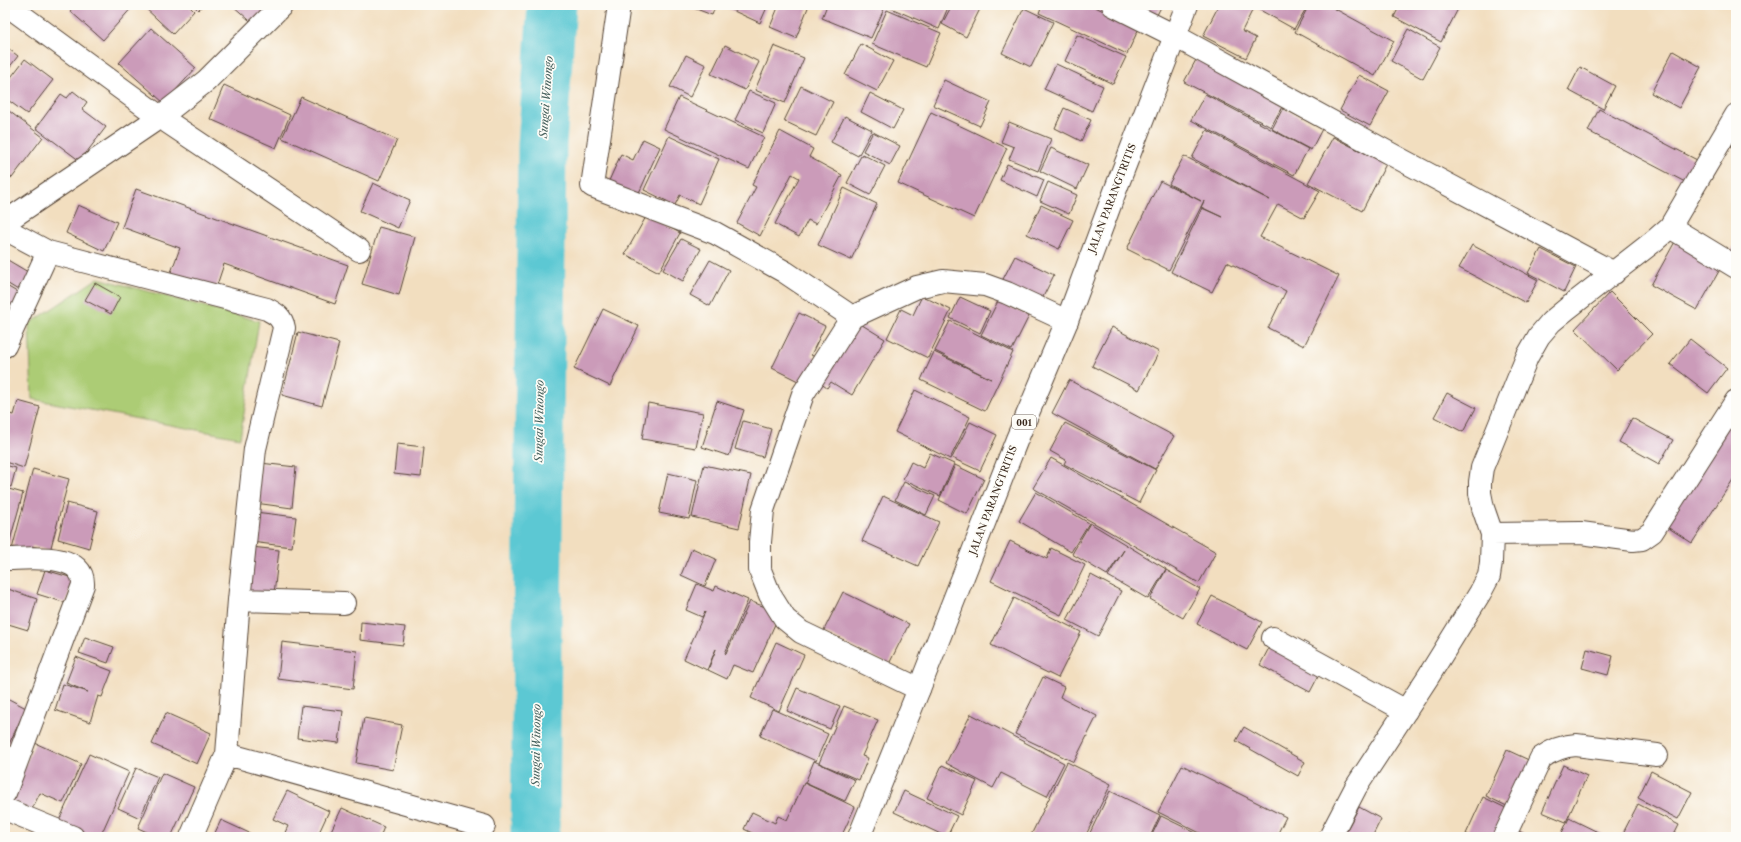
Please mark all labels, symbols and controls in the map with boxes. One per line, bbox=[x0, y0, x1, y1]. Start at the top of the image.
water label: Sungai Winongo bbox=[536, 55, 556, 140]
street label: JALAN PARANGTRITIS bbox=[1084, 141, 1139, 256]
water label: Sungai Winongo bbox=[531, 380, 547, 463]
road number: 001 bbox=[1012, 415, 1036, 429]
street label: JALAN PARANGTRITIS bbox=[965, 443, 1020, 558]
water label: Sungai Winongo bbox=[528, 704, 544, 787]

